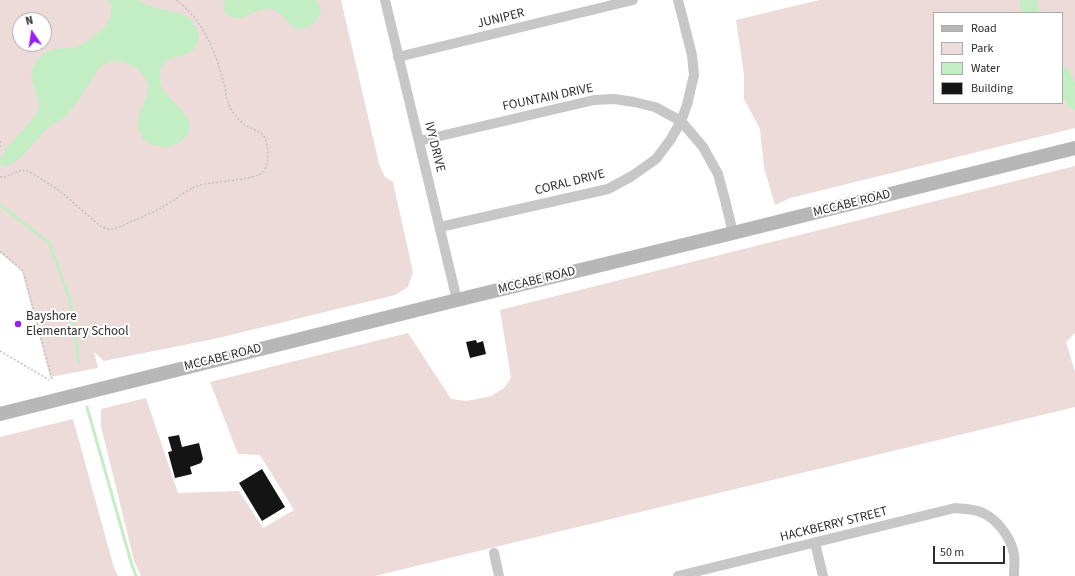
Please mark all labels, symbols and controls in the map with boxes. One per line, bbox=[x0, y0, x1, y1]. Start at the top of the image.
street label: JUNIPER bbox=[476, 6, 526, 32]
north arrow bbox=[12, 12, 52, 52]
legend bbox=[933, 12, 1063, 104]
text: N bbox=[24, 13, 35, 29]
text: Road bbox=[971, 20, 997, 37]
text: Park bbox=[971, 40, 993, 57]
text: Water bbox=[971, 60, 1000, 77]
text: Building bbox=[971, 80, 1013, 97]
street label: FOUNTAIN DRIVE bbox=[501, 81, 595, 115]
street label: IVY DRIVE bbox=[420, 120, 448, 174]
street label: CORAL DRIVE bbox=[533, 167, 607, 199]
street label: MCCABE ROAD bbox=[812, 187, 892, 221]
street label: MCCABE ROAD bbox=[497, 264, 577, 298]
place label: Bayshore Elementary School bbox=[26, 309, 128, 340]
marker: Bayshore Elementary School bbox=[13, 319, 23, 329]
street label: MCCABE ROAD bbox=[183, 341, 263, 375]
street label: HACKBERRY STREET bbox=[779, 504, 889, 546]
scale bar bbox=[935, 538, 1007, 564]
text: 50 m bbox=[940, 544, 964, 561]

